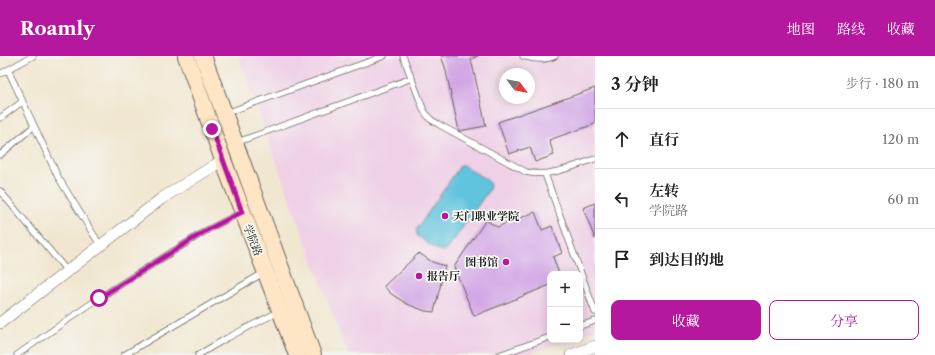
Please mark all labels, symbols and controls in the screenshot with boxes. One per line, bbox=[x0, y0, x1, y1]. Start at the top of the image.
text: Roamly bbox=[20, 17, 95, 40]
text: 地图 bbox=[787, 20, 815, 38]
text: 路线 bbox=[837, 20, 865, 38]
text: 收藏 bbox=[887, 20, 915, 38]
north arrow bbox=[499, 68, 535, 104]
text: 3 分钟 bbox=[611, 74, 659, 94]
text: 步行 · 180 m bbox=[845, 75, 919, 91]
route end bbox=[203, 120, 221, 138]
icon: ahead bbox=[611, 128, 633, 150]
text: 直行 bbox=[649, 130, 679, 149]
text: 120 m bbox=[882, 131, 919, 147]
text: 左转 bbox=[649, 181, 679, 200]
icon: left bbox=[611, 188, 633, 210]
text: 60 m bbox=[888, 191, 919, 207]
text: 学院路 bbox=[649, 202, 688, 218]
place label: 天门职业学院 bbox=[453, 209, 520, 223]
marker: 天门职业学院 bbox=[440, 211, 450, 221]
street label: 学院路 bbox=[241, 222, 265, 258]
icon: arrive bbox=[611, 248, 633, 270]
text: 到达目的地 bbox=[649, 250, 724, 269]
place label: 图书馆 bbox=[465, 255, 498, 269]
marker: 图书馆 bbox=[501, 257, 511, 267]
place label: 报告厅 bbox=[427, 269, 460, 283]
marker: 报告厅 bbox=[414, 271, 424, 281]
map controls bbox=[547, 271, 583, 343]
button: + bbox=[547, 271, 583, 307]
route start bbox=[90, 289, 108, 307]
button: 收藏 bbox=[611, 300, 761, 340]
button: 分享 bbox=[769, 300, 919, 340]
button: − bbox=[547, 307, 583, 343]

